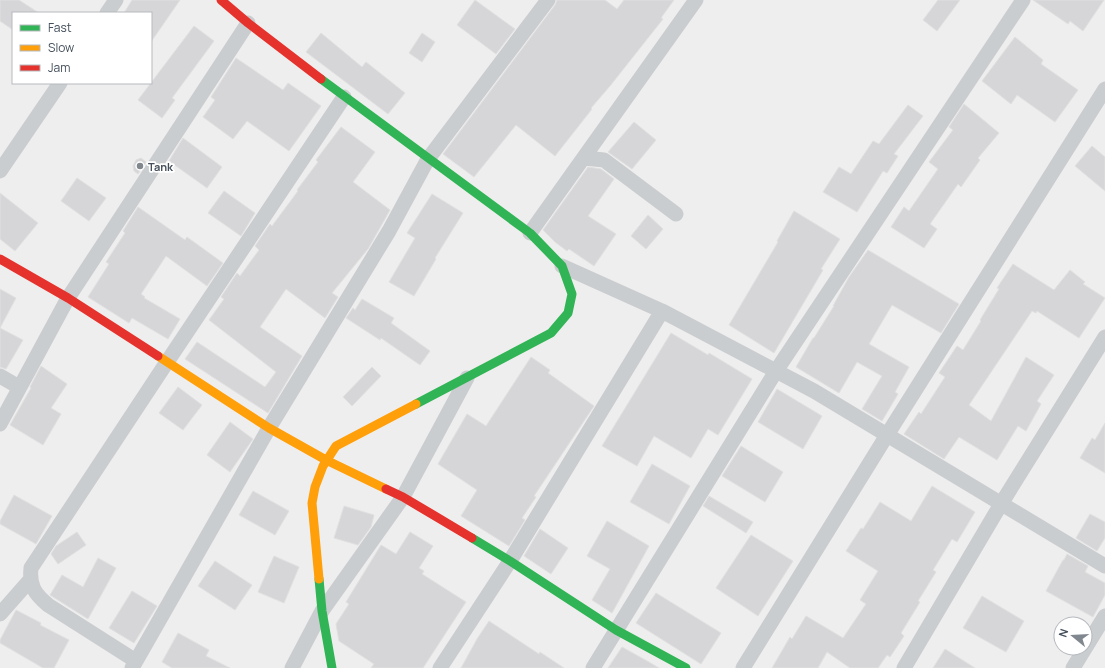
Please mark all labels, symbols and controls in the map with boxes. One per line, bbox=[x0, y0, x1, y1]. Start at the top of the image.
legend bbox=[12, 12, 152, 84]
text: Fast bbox=[48, 19, 72, 36]
text: Slow bbox=[48, 39, 74, 56]
text: Jam bbox=[48, 59, 70, 76]
place label: Tank bbox=[148, 159, 174, 174]
marker: Tank bbox=[135, 161, 145, 171]
north arrow bbox=[1053, 616, 1093, 656]
text: N bbox=[1055, 627, 1071, 639]

